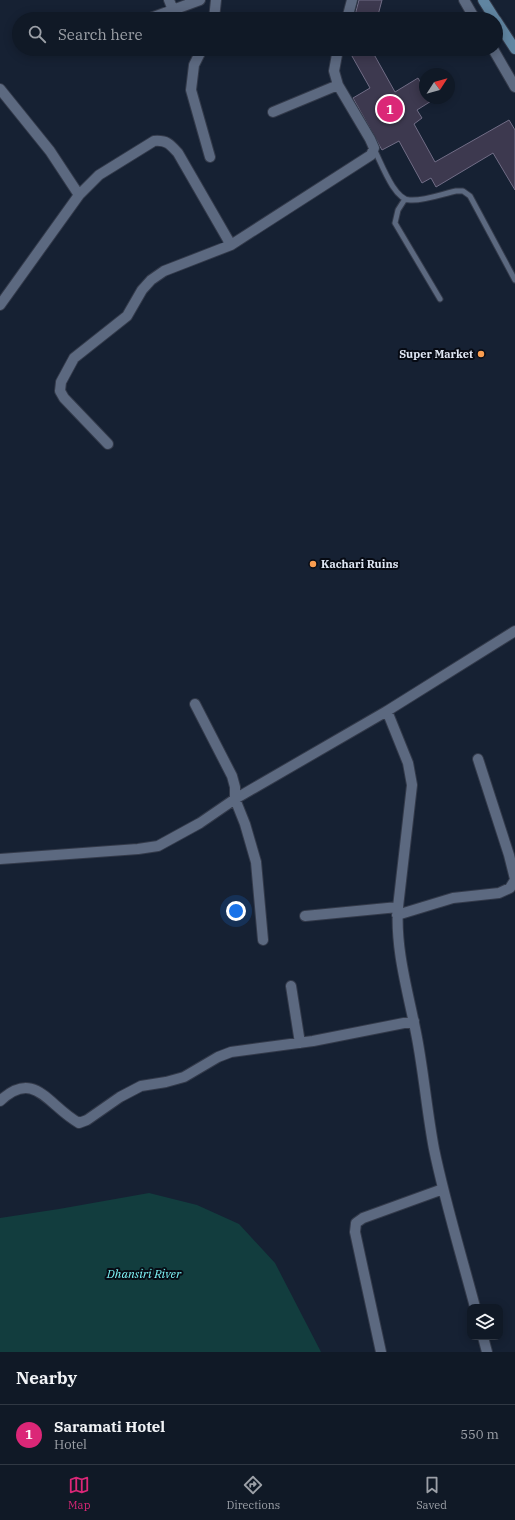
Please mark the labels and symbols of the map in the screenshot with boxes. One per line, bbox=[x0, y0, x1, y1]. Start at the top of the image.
north arrow bbox=[419, 68, 455, 104]
pin: 1 bbox=[377, 94, 403, 124]
place label: Super Market bbox=[399, 347, 473, 361]
marker: Super Market bbox=[476, 349, 486, 359]
place label: Kachari Ruins bbox=[321, 557, 399, 571]
marker: Kachari Ruins bbox=[308, 559, 318, 569]
your location bbox=[226, 901, 246, 921]
water label: Dhansiri River bbox=[106, 1266, 182, 1281]

